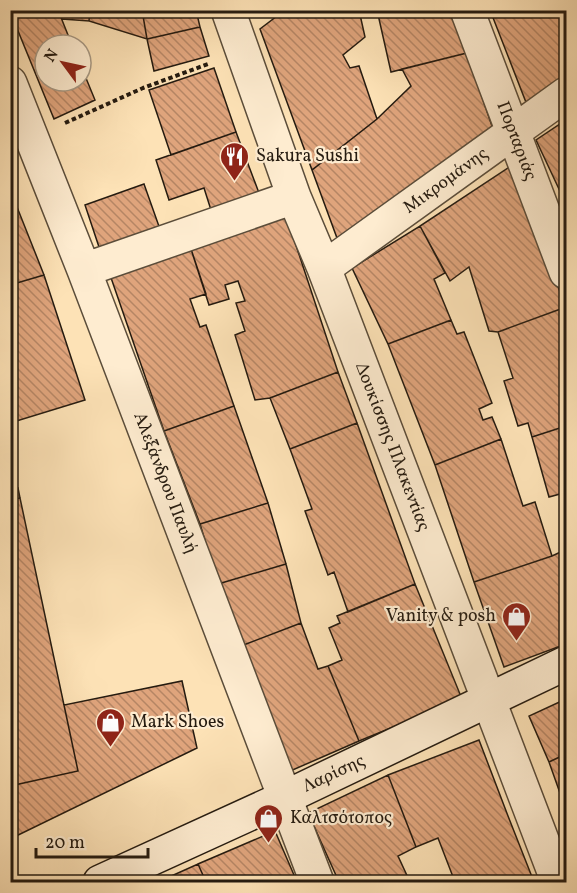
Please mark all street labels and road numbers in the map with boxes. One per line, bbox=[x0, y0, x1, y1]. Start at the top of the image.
street label: Πορταριάς bbox=[489, 98, 543, 184]
street label: Μικρομάνης bbox=[398, 142, 494, 220]
street label: Δουκίσσης Πλακεντίας bbox=[348, 359, 436, 535]
street label: Αλεξάνδρου Παυλή bbox=[127, 409, 203, 557]
street label: Λαρίσης bbox=[299, 749, 369, 799]

